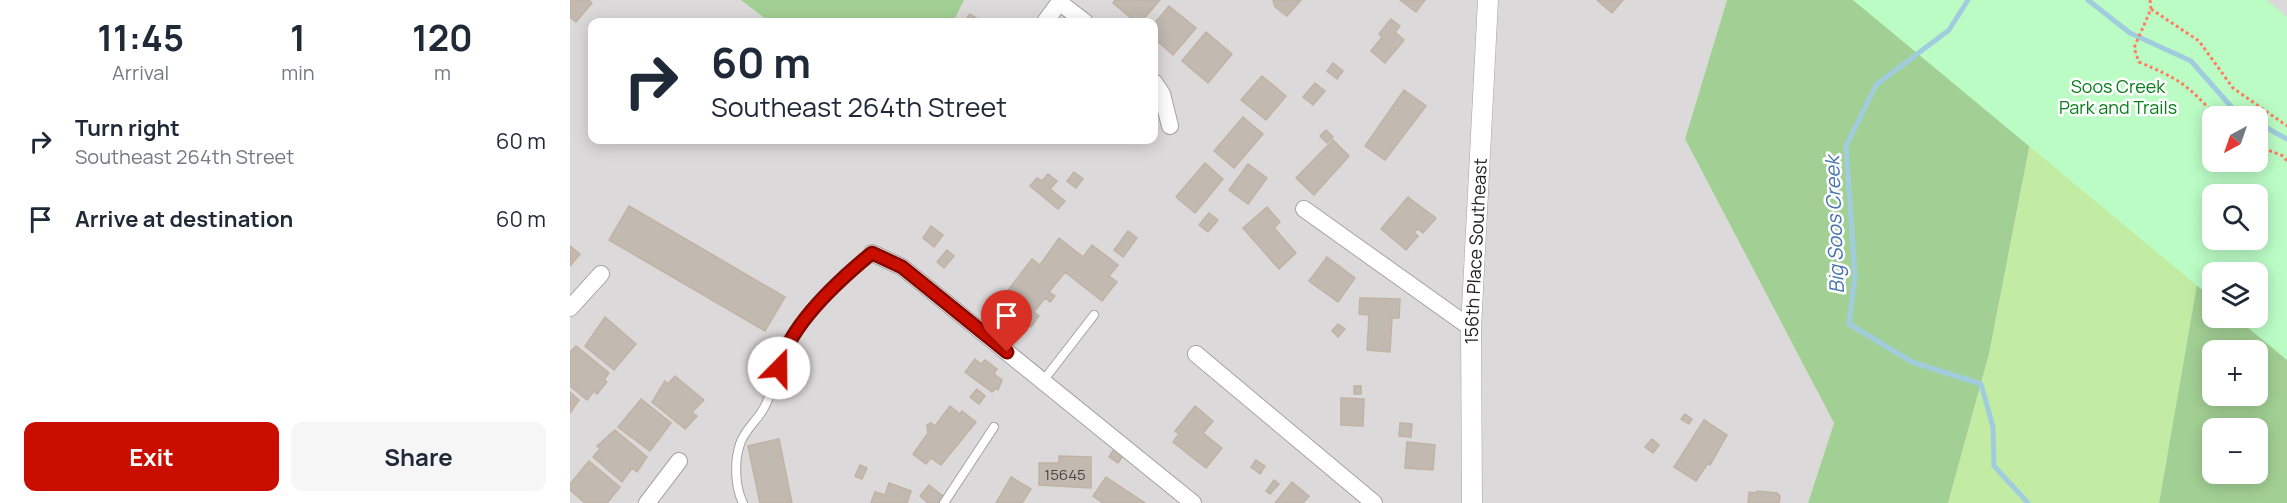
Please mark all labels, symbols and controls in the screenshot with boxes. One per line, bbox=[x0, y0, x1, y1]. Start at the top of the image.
text: 11:45 bbox=[97, 13, 184, 62]
text: 1 bbox=[290, 13, 306, 62]
text: 120 bbox=[412, 13, 473, 62]
text: 60 m bbox=[711, 33, 811, 91]
icon: right bbox=[612, 42, 690, 120]
text: Arrival bbox=[112, 59, 169, 86]
text: min bbox=[281, 59, 315, 86]
text: m bbox=[434, 59, 451, 86]
park label: Soos Creek Park and Trails bbox=[2059, 74, 2177, 119]
text: Southeast 264th Street bbox=[711, 88, 1007, 125]
north arrow bbox=[2202, 106, 2268, 172]
map controls bbox=[2202, 106, 2268, 484]
text: Turn right bbox=[75, 113, 180, 143]
icon: right bbox=[24, 125, 57, 158]
text: 60 m bbox=[496, 126, 546, 156]
text: Southeast 264th Street bbox=[75, 143, 294, 170]
water label: Big Soos Creek bbox=[1818, 153, 1850, 294]
street label: 156th Place Southeast bbox=[1459, 157, 1492, 344]
button: search bbox=[2202, 184, 2268, 250]
icon: arrive bbox=[24, 203, 57, 236]
text: Arrive at destination bbox=[75, 204, 293, 234]
text: 60 m bbox=[496, 204, 546, 234]
button: layers bbox=[2202, 262, 2268, 328]
pin bbox=[981, 290, 1032, 352]
icon: arrive bbox=[990, 299, 1023, 332]
position arrow bbox=[747, 336, 811, 400]
button: + bbox=[2202, 340, 2268, 406]
button: − bbox=[2202, 418, 2268, 484]
button: Exit bbox=[24, 422, 279, 491]
button: Share bbox=[291, 422, 546, 491]
house number: 15645 bbox=[1044, 464, 1086, 485]

